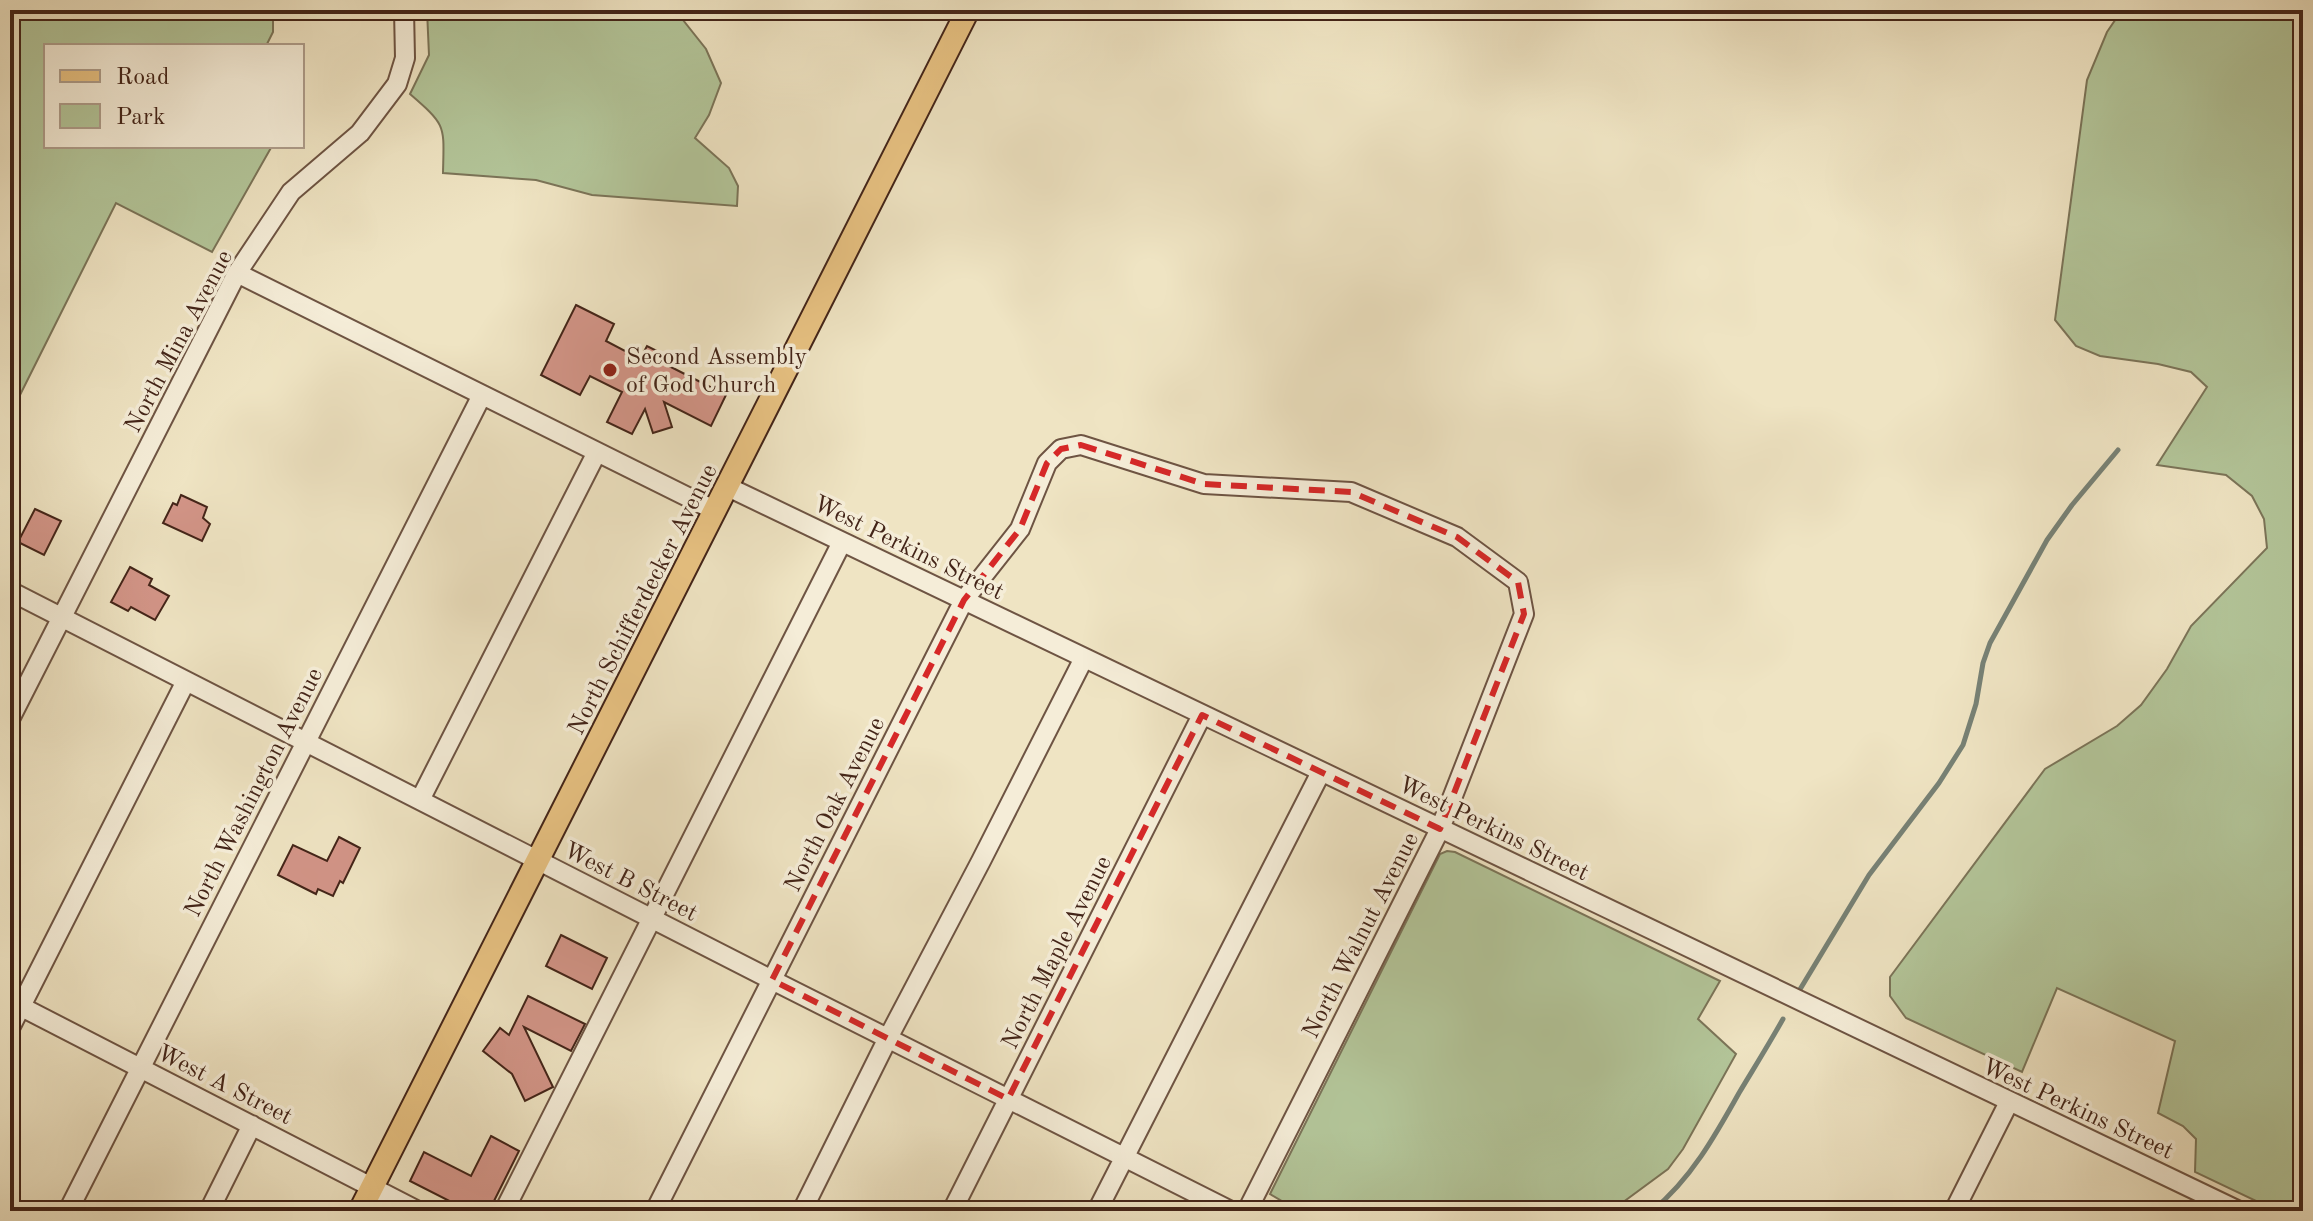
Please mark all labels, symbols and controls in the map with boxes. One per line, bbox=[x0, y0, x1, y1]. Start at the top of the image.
legend bbox=[44, 44, 304, 148]
text: Road bbox=[116, 66, 169, 90]
text: Park bbox=[116, 106, 165, 130]
street label: North Mina Avenue bbox=[122, 247, 238, 437]
place label: Second Assembly of God Church bbox=[626, 346, 808, 398]
marker: Second Assembly of God Church bbox=[601, 361, 619, 379]
street label: North Schifferdecker Avenue bbox=[565, 461, 723, 739]
street label: West Perkins Street bbox=[809, 492, 1007, 605]
street label: North Washington Avenue bbox=[181, 664, 328, 921]
street label: North Oak Avenue bbox=[781, 714, 890, 896]
street label: West Perkins Street bbox=[1394, 773, 1592, 886]
street label: North Walnut Avenue bbox=[1299, 829, 1424, 1043]
street label: West B Street bbox=[559, 839, 701, 927]
street label: North Maple Avenue bbox=[999, 852, 1117, 1053]
street label: West A Street bbox=[152, 1041, 296, 1130]
street label: West Perkins Street bbox=[1978, 1055, 2177, 1165]

